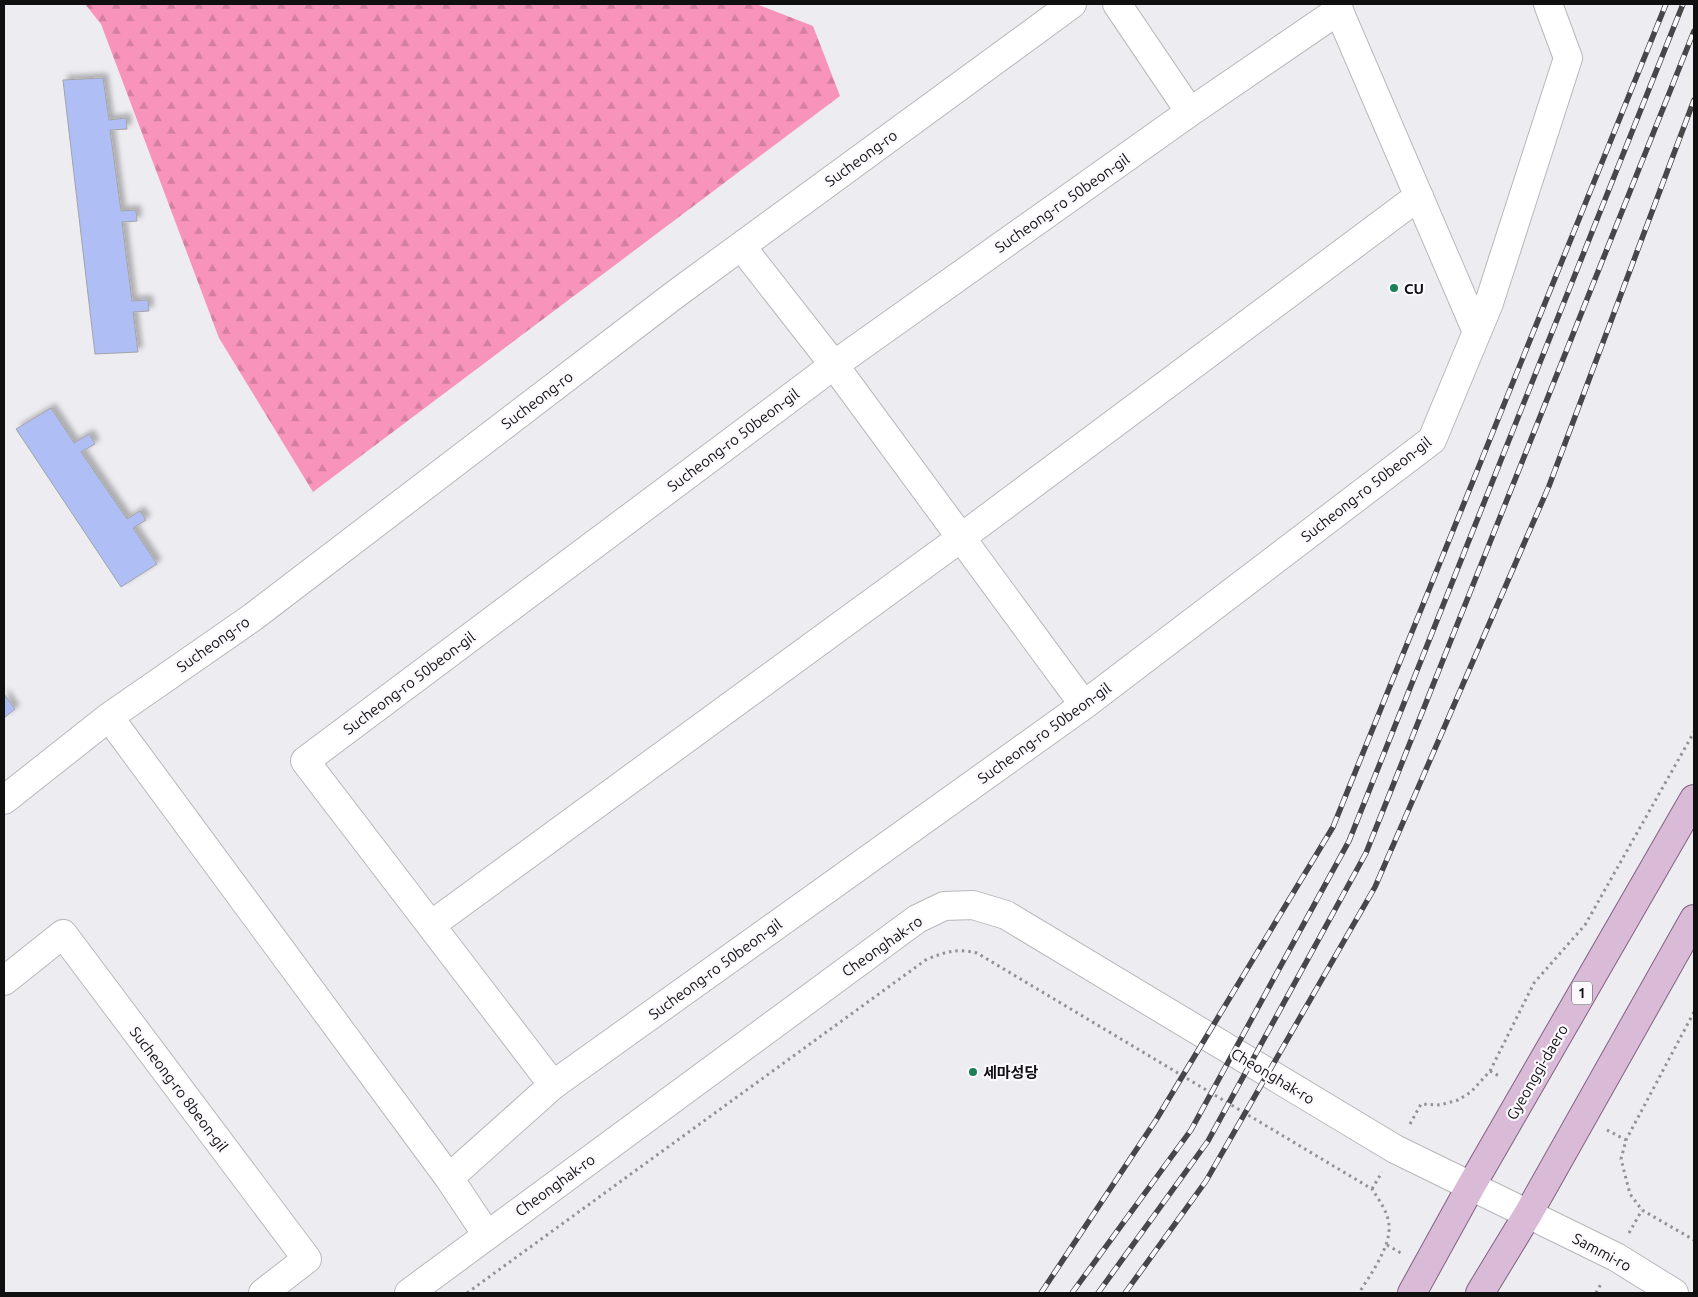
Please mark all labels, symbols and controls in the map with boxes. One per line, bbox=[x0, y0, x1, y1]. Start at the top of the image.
street label: Sucheong-ro bbox=[822, 126, 900, 190]
street label: Sucheong-ro 50beon-gil bbox=[991, 150, 1133, 256]
place label: CU bbox=[1404, 280, 1424, 297]
marker: CU bbox=[1388, 282, 1400, 294]
street label: Sucheong-ro bbox=[498, 368, 576, 432]
street label: Sucheong-ro 50beon-gil bbox=[664, 385, 802, 495]
street label: Sucheong-ro 50beon-gil bbox=[1298, 433, 1434, 545]
street label: Sucheong-ro bbox=[173, 613, 253, 675]
street label: Sucheong-ro 50beon-gil bbox=[340, 628, 478, 738]
street label: Sucheong-ro 50beon-gil bbox=[974, 679, 1114, 787]
street label: Cheonghak-ro bbox=[838, 912, 926, 980]
street label: Sucheong-ro 50beon-gil bbox=[645, 915, 785, 1023]
road number: 1 bbox=[1572, 981, 1592, 1004]
street label: Gyeonggi-daero bbox=[1503, 1021, 1571, 1123]
street label: Sucheong-ro 8beon-gil bbox=[127, 1023, 232, 1155]
street label: Cheonghak-ro bbox=[1228, 1044, 1318, 1108]
place label: 세마성당 bbox=[983, 1064, 1038, 1081]
marker: 세마성당 bbox=[967, 1066, 979, 1078]
street label: Cheonghak-ro bbox=[512, 1150, 598, 1220]
street label: Sammi-ro bbox=[1570, 1229, 1634, 1275]

